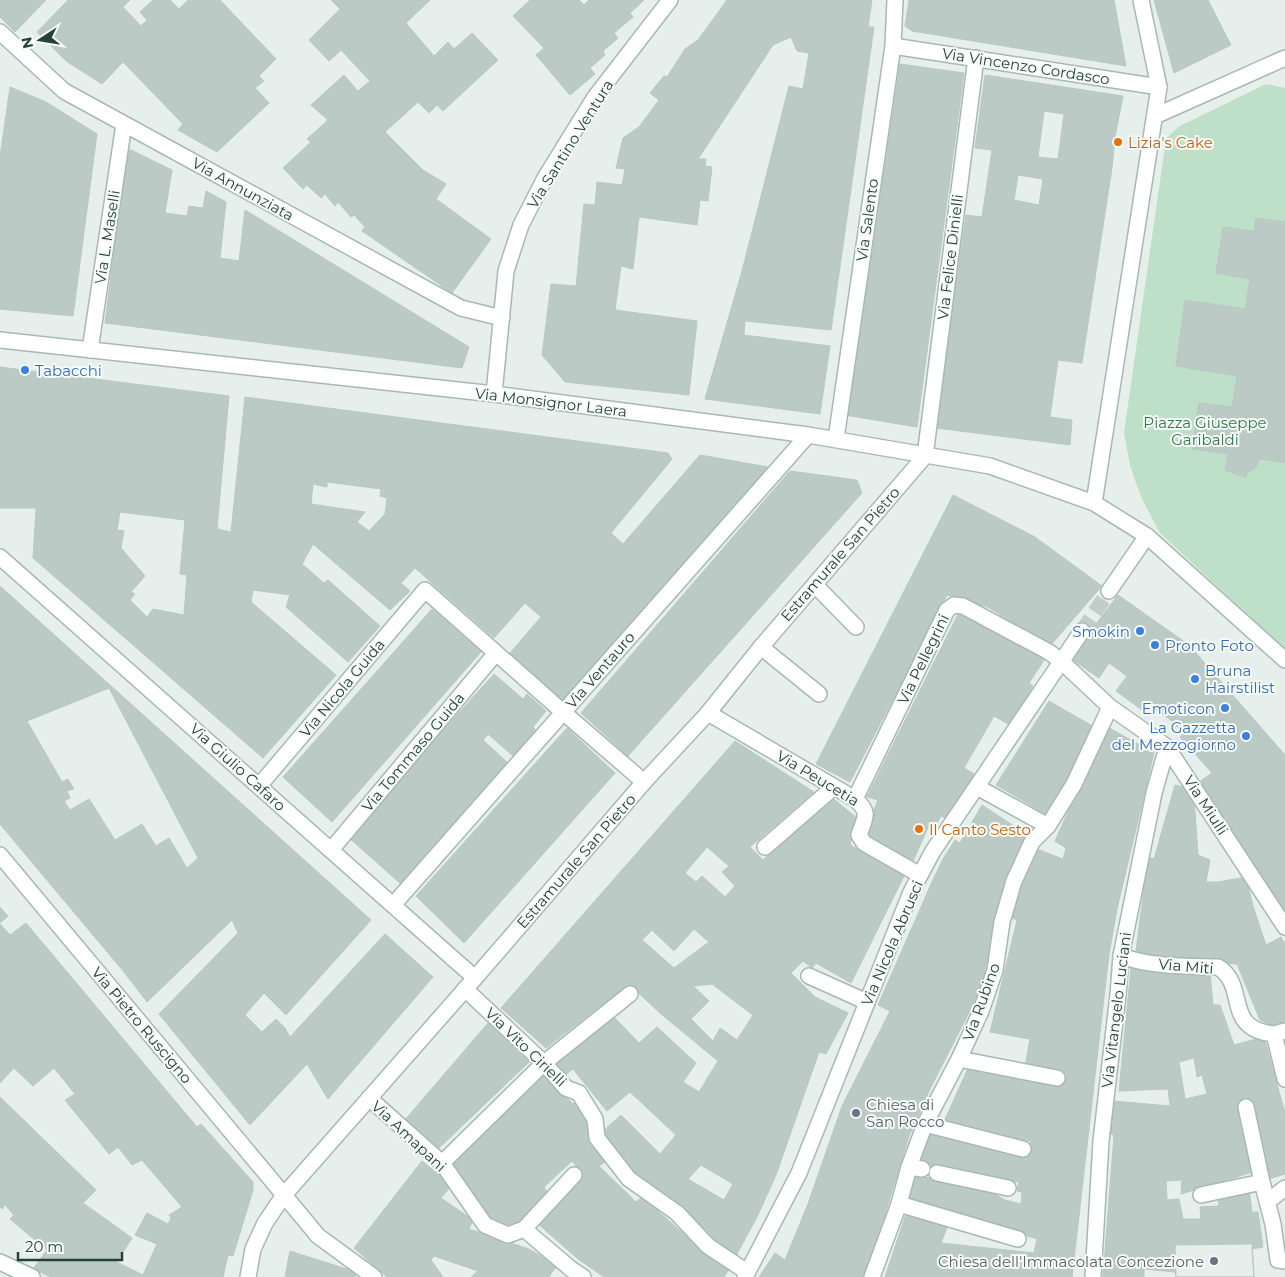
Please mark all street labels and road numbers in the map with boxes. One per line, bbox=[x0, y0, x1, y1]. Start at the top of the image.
street label: Via Vincenzo Cordasco bbox=[941, 43, 1111, 89]
street label: Via Santino Ventura bbox=[523, 76, 617, 212]
street label: Via Annunziata bbox=[189, 153, 297, 225]
street label: Via Salento bbox=[852, 177, 882, 263]
street label: Via L. Maselli bbox=[90, 189, 124, 285]
street label: Via Felice Dinielli bbox=[933, 193, 967, 321]
street label: Via Monsignor Laera bbox=[474, 383, 628, 421]
street label: Estramurale San Pietro bbox=[776, 483, 904, 625]
street label: Via Pellegrini bbox=[893, 611, 953, 707]
street label: Via Ventauro bbox=[561, 628, 639, 712]
street label: Via Nicola Guida bbox=[295, 635, 389, 741]
street label: Via Tommaso Guida bbox=[357, 688, 469, 816]
street label: Via Giulio Cafaro bbox=[186, 719, 290, 815]
street label: Via Peucetia bbox=[773, 746, 863, 810]
street label: Via Miulli bbox=[1180, 771, 1232, 839]
street label: Estramurale San Pietro bbox=[512, 790, 640, 932]
street label: Via Nicola Abrusci bbox=[857, 877, 927, 1009]
street label: Via Vitangelo Luciani bbox=[1097, 931, 1135, 1089]
street label: Via Miti bbox=[1158, 954, 1214, 978]
street label: Via Rubino bbox=[958, 960, 1004, 1044]
street label: Via Pietro Ruscigno bbox=[88, 963, 196, 1087]
street label: Via Vito Cirielli bbox=[481, 1003, 571, 1091]
street label: Via Amapani bbox=[368, 1096, 450, 1176]

